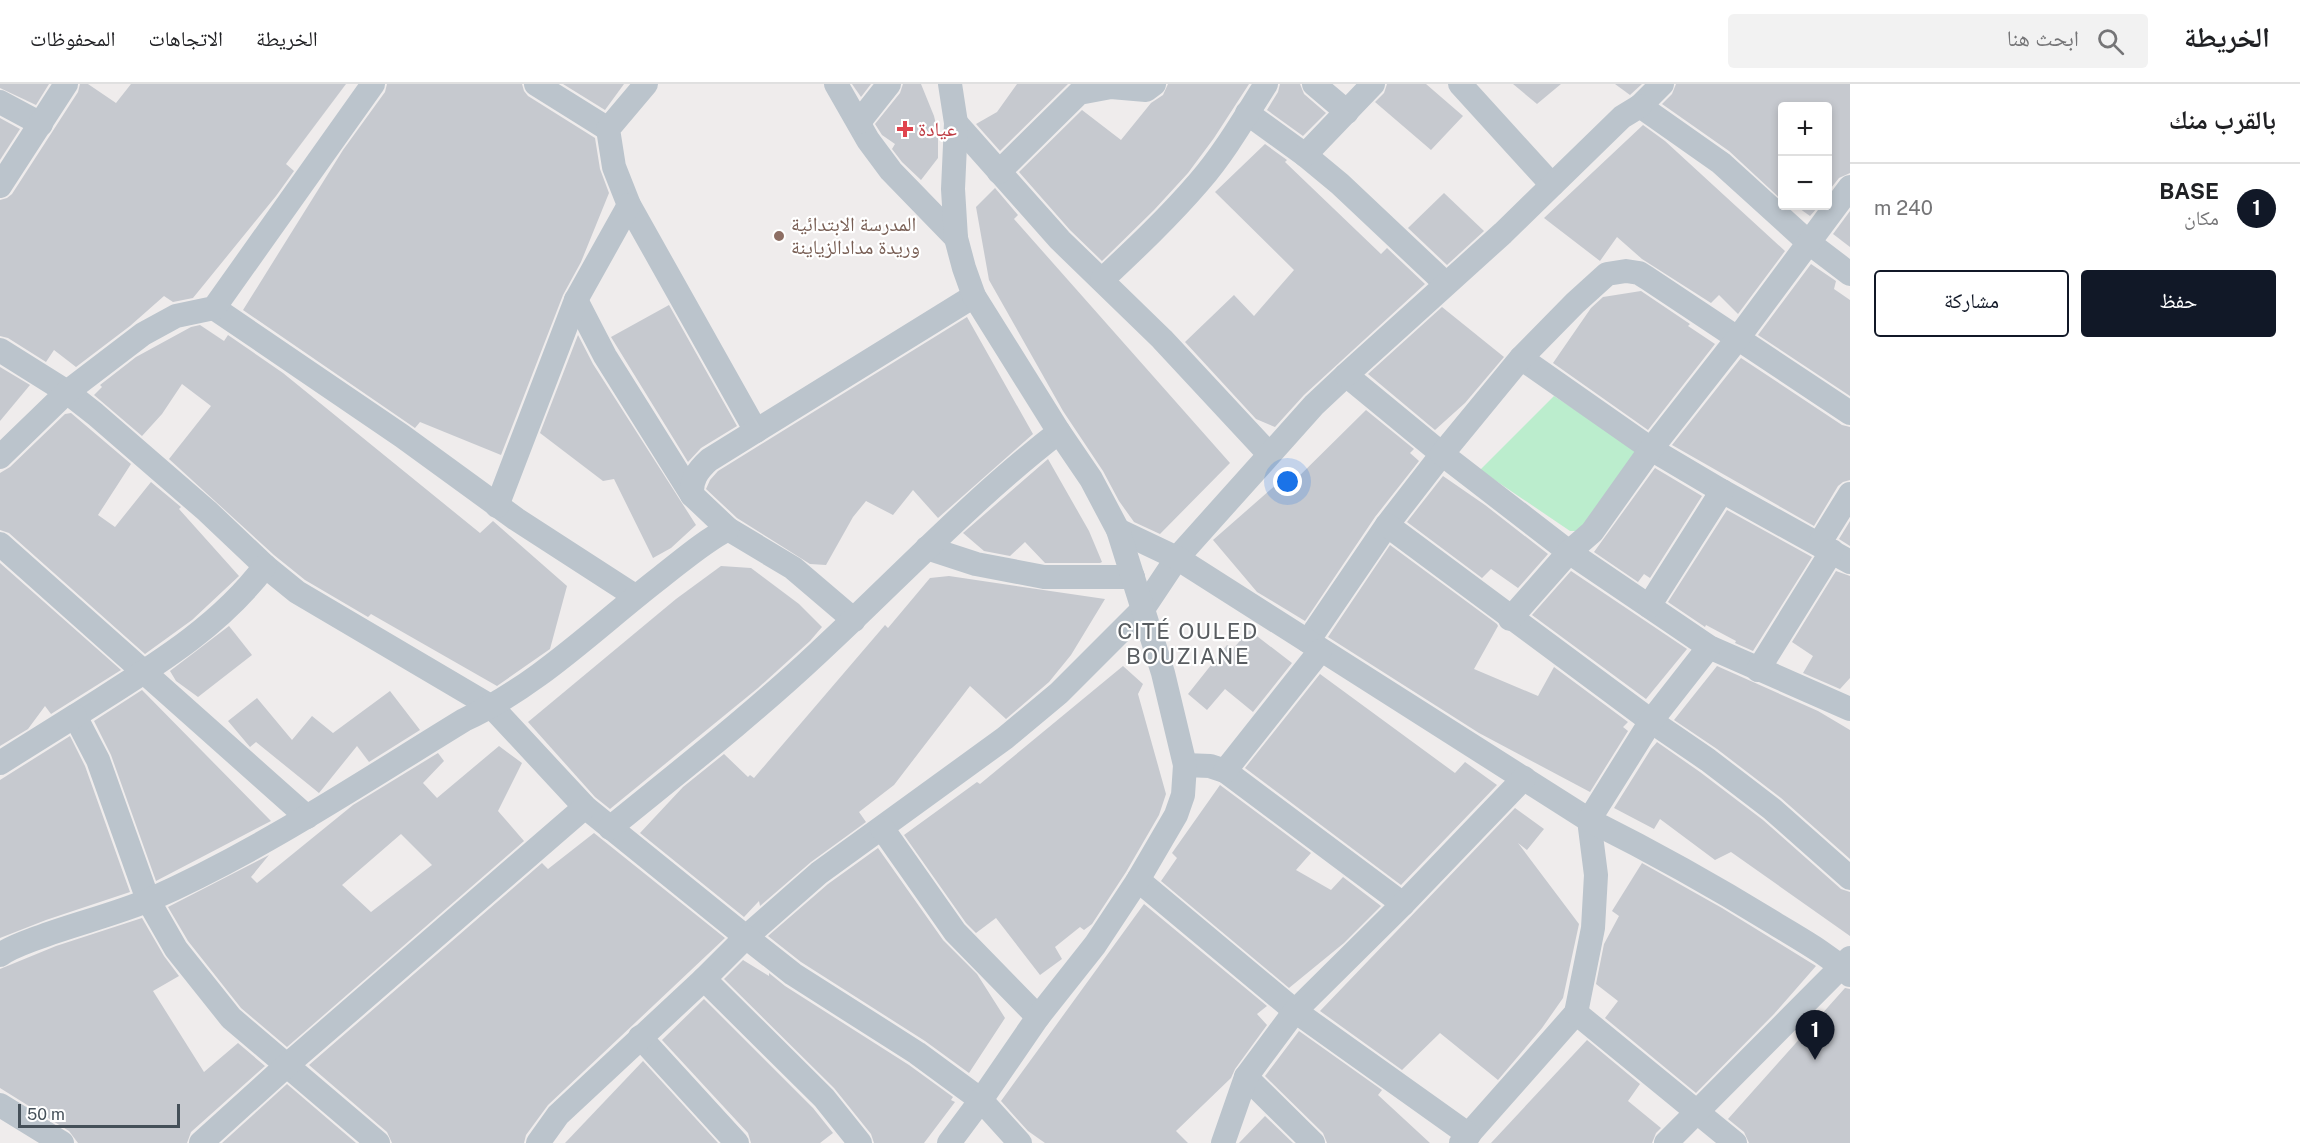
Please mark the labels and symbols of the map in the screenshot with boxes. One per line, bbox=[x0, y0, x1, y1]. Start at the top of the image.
place label: عيادة bbox=[918, 117, 957, 141]
marker: عيادة bbox=[896, 120, 914, 138]
place label: المدرسة الابتدائية وريدة مدادالزياينة bbox=[791, 212, 920, 259]
marker: المدرسة الابتدائية وريدة مدادالزياينة bbox=[772, 229, 786, 243]
your location bbox=[1273, 467, 1302, 496]
district label: CITÉ OULED BOUZIANE bbox=[1117, 618, 1259, 669]
pin: 1 bbox=[1796, 1010, 1834, 1060]
scale bar bbox=[18, 1101, 180, 1128]

